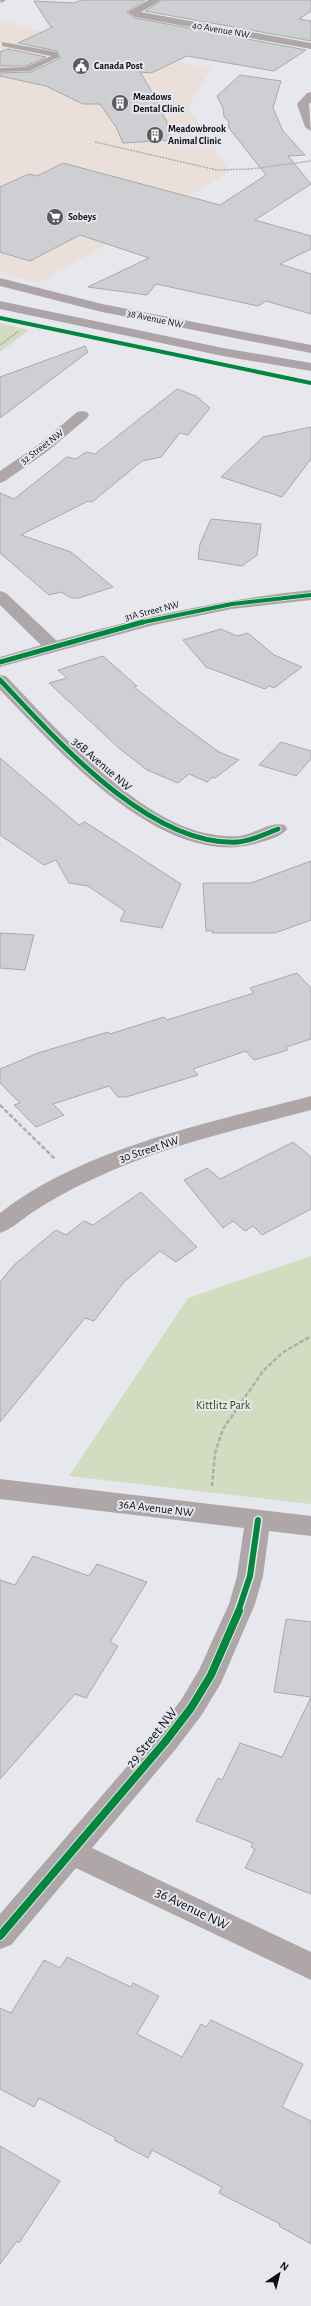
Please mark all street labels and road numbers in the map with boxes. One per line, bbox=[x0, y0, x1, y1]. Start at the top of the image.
street label: 40 Avenue NW bbox=[192, 20, 251, 40]
street label: 38 Avenue NW bbox=[126, 308, 184, 330]
street label: 32 Street NW bbox=[19, 428, 65, 466]
street label: 31A Street NW bbox=[124, 599, 180, 623]
street label: 36B Avenue NW bbox=[70, 735, 134, 793]
street label: 30 Street NW bbox=[118, 1134, 181, 1164]
street label: 36A Avenue NW bbox=[118, 1497, 194, 1519]
street label: 29 Street NW bbox=[124, 1705, 181, 1771]
street label: 36 Avenue NW bbox=[153, 1885, 231, 1933]

